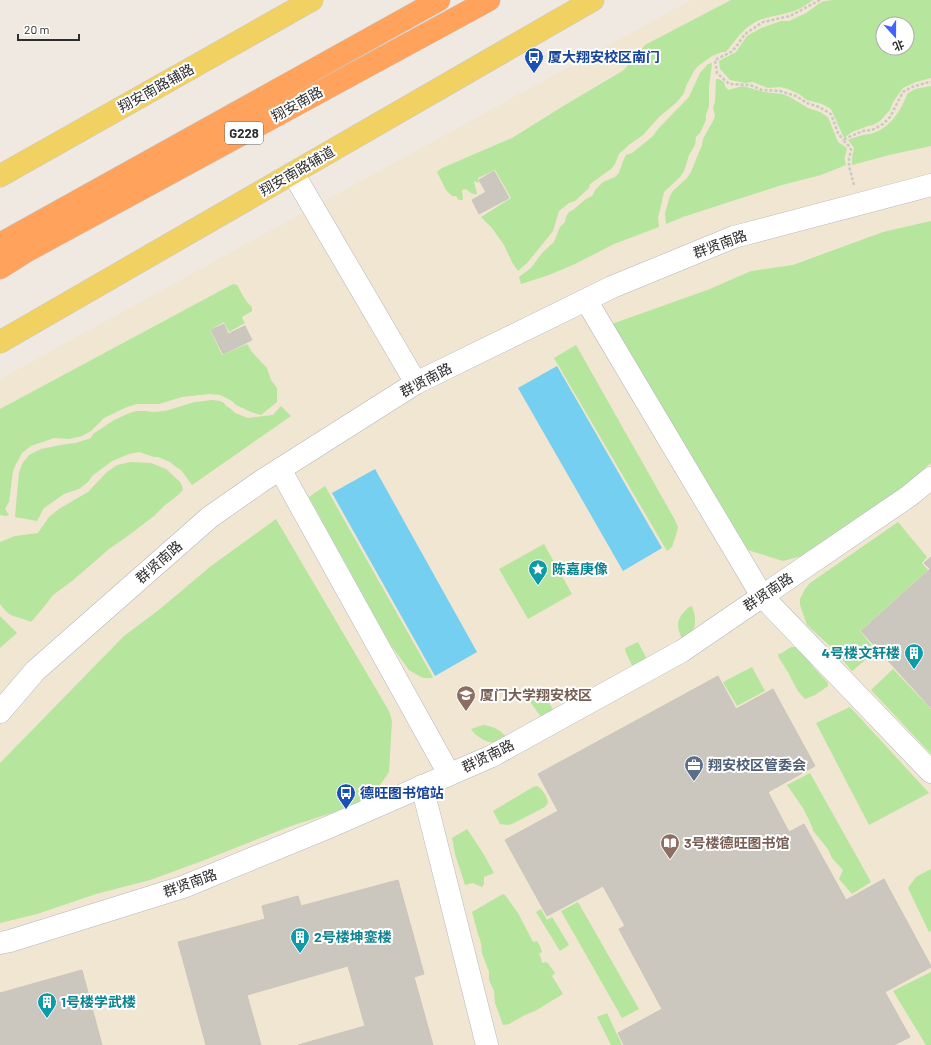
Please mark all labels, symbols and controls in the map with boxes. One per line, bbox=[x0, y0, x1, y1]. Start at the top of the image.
scale bar bbox=[18, 16, 79, 42]
north arrow bbox=[875, 16, 915, 56]
text: 20 m bbox=[24, 22, 50, 36]
text: 北 bbox=[891, 38, 906, 54]
bus stop icon: 厦大翔安校区南门 bbox=[523, 46, 545, 74]
place label: 厦大翔安校区南门 bbox=[548, 48, 660, 65]
street label: 翔安南路辅路 bbox=[115, 60, 197, 115]
street label: 翔安南路 bbox=[268, 83, 325, 125]
road number: G228 bbox=[225, 122, 263, 144]
street label: 翔安南路辅道 bbox=[256, 142, 337, 199]
street label: 群贤南路 bbox=[691, 226, 749, 261]
street label: 群贤南路 bbox=[397, 359, 454, 400]
street label: 群贤南路 bbox=[132, 537, 185, 586]
place icon: 陈嘉庚像 bbox=[527, 558, 549, 586]
place label: 陈嘉庚像 bbox=[552, 560, 608, 577]
street label: 群贤南路 bbox=[740, 569, 796, 614]
building icon: 4号楼文轩楼 bbox=[903, 642, 925, 670]
place label: 4号楼文轩楼 bbox=[822, 644, 900, 661]
school or university icon: 厦门大学翔安校区 bbox=[455, 684, 477, 712]
place label: 厦门大学翔安校区 bbox=[480, 686, 592, 703]
street label: 群贤南路 bbox=[459, 736, 517, 775]
office icon: 翔安校区管委会 bbox=[683, 754, 705, 782]
place label: 翔安校区管委会 bbox=[708, 756, 806, 773]
bus stop icon: 德旺图书馆站 bbox=[335, 782, 357, 810]
place label: 德旺图书馆站 bbox=[360, 784, 444, 801]
library icon: 3号楼德旺图书馆 bbox=[659, 832, 681, 860]
place label: 3号楼德旺图书馆 bbox=[684, 834, 790, 851]
street label: 群贤南路 bbox=[161, 865, 219, 900]
building icon: 2号楼坤銮楼 bbox=[289, 926, 311, 954]
place label: 2号楼坤銮楼 bbox=[314, 928, 392, 945]
building icon: 1号楼学武楼 bbox=[36, 991, 58, 1019]
place label: 1号楼学武楼 bbox=[61, 993, 136, 1010]

